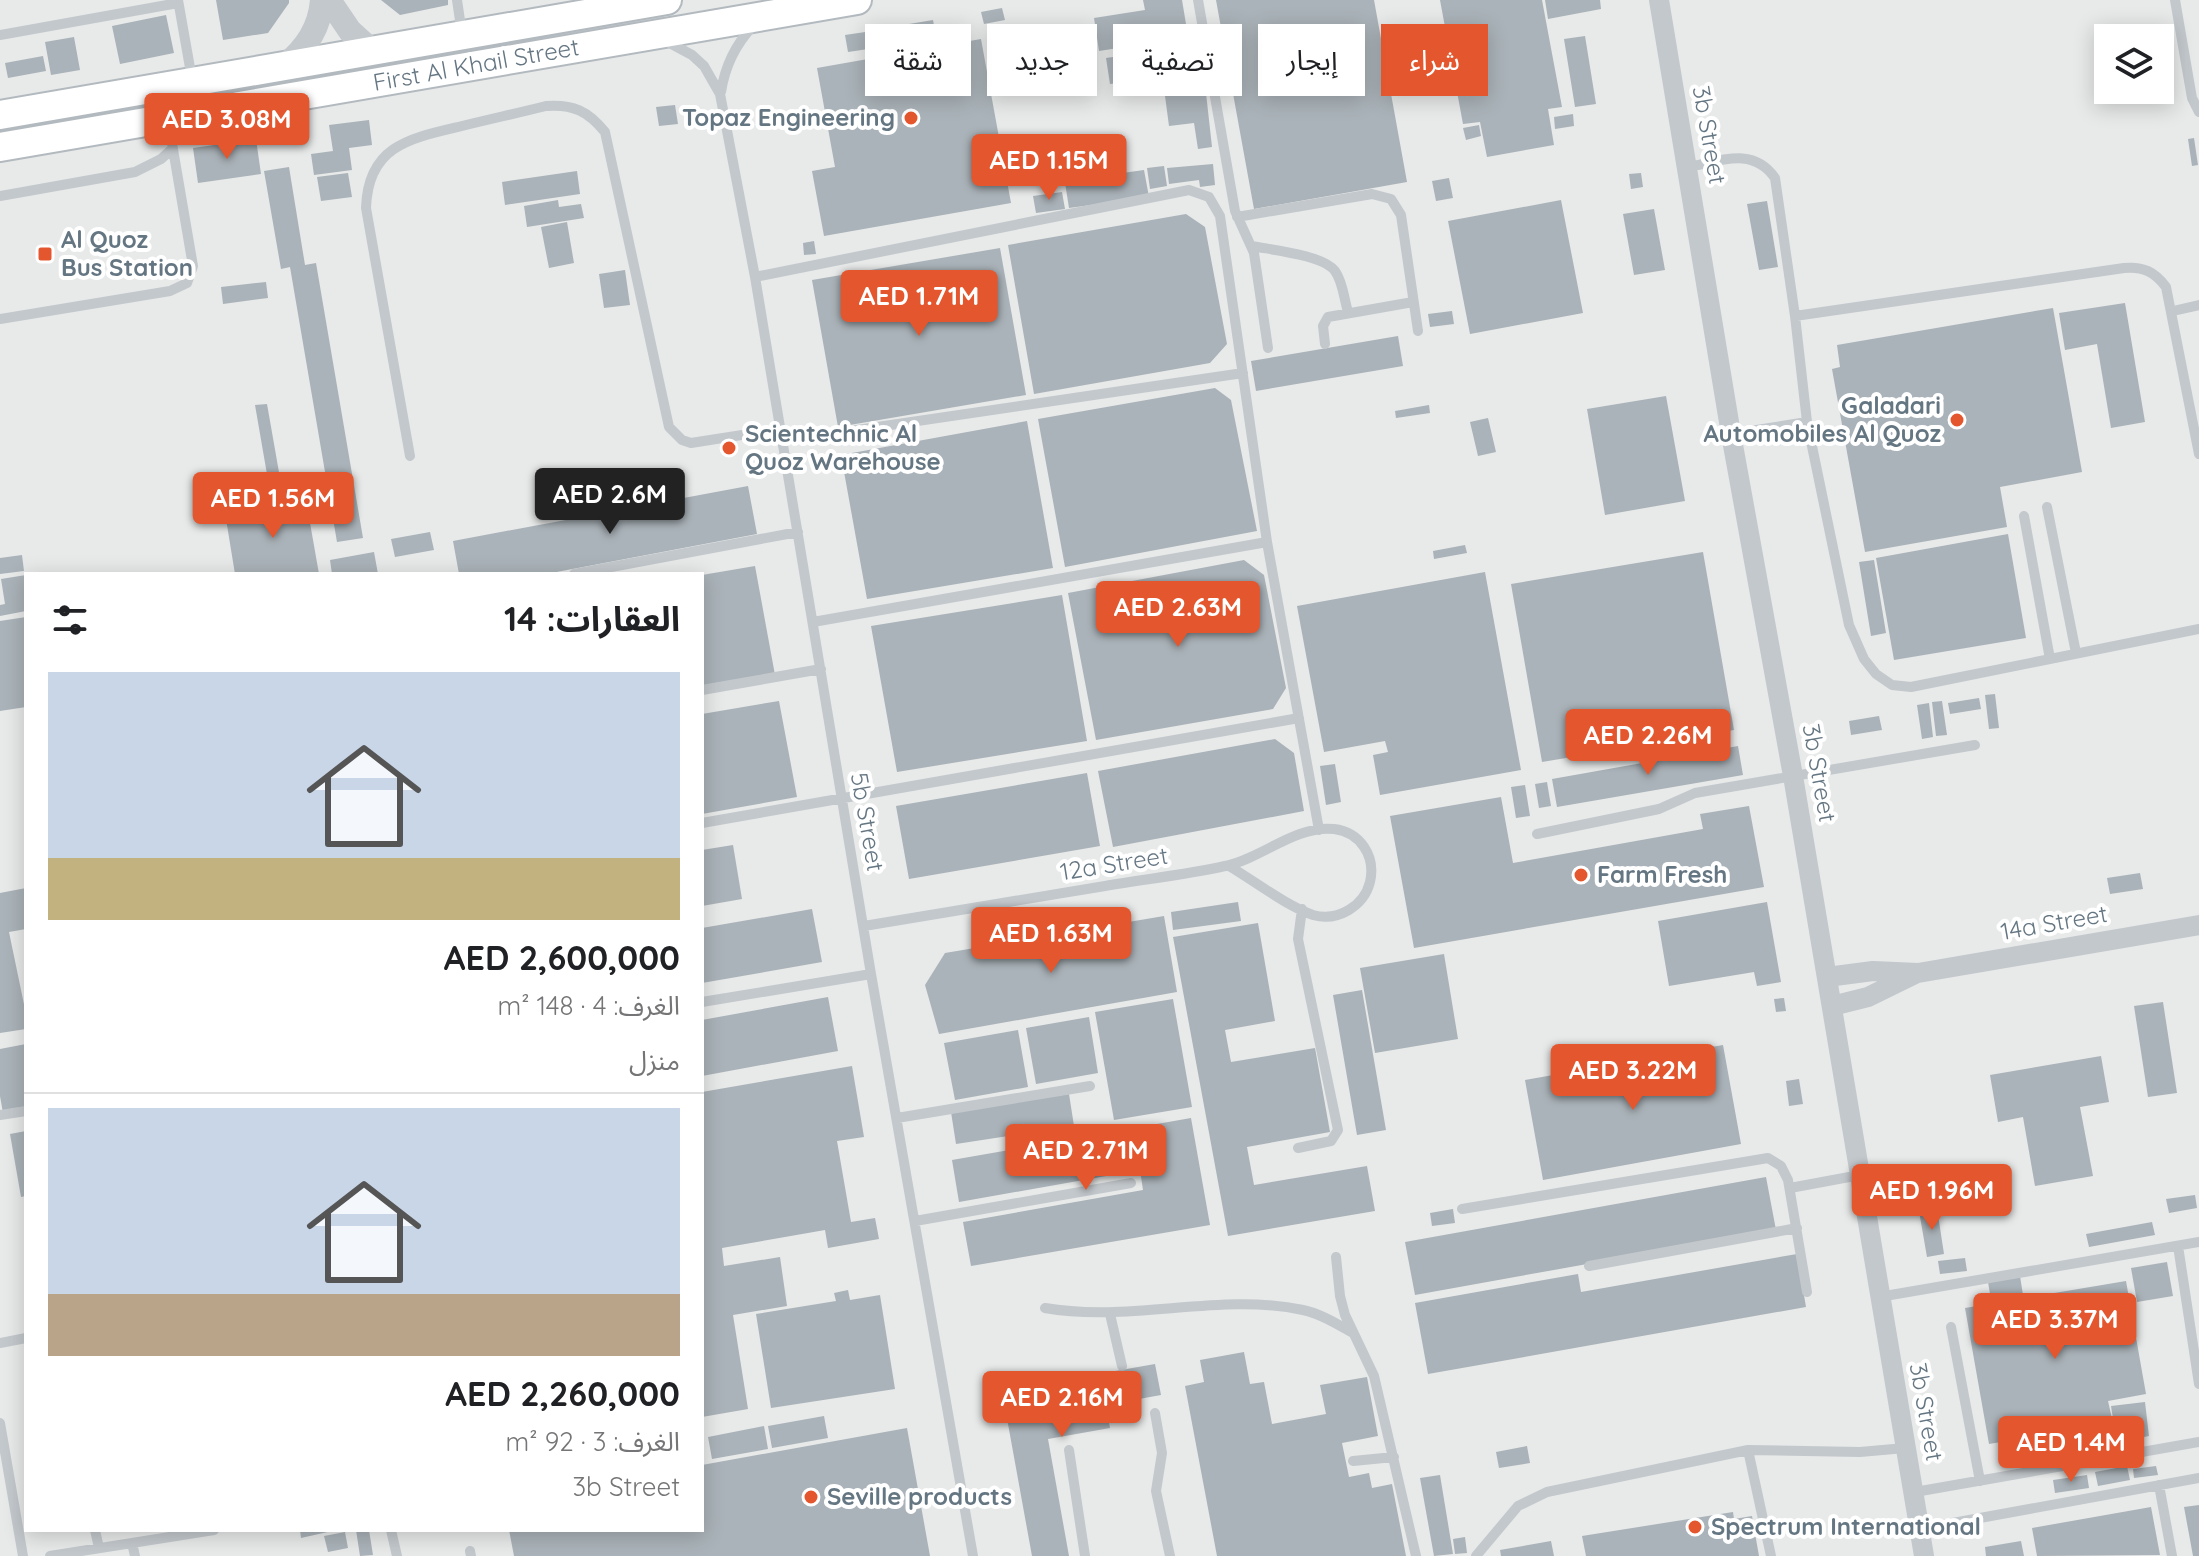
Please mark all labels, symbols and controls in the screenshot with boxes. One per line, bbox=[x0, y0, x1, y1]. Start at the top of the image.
chip: شقة bbox=[865, 24, 971, 96]
chip: جديد bbox=[987, 24, 1097, 96]
chip: تصفية bbox=[1113, 24, 1242, 96]
chip: إيجار bbox=[1258, 24, 1365, 96]
chip: شراء bbox=[1381, 24, 1488, 96]
map controls bbox=[2094, 24, 2174, 104]
button: layers bbox=[2094, 24, 2174, 104]
street label: First Al Khail Street bbox=[370, 31, 581, 97]
street label: 3b Street bbox=[1687, 83, 1733, 186]
pin: AED 3.08M bbox=[135, 93, 319, 161]
text: AED 3.08M bbox=[162, 102, 292, 135]
place label: Topaz Engineering bbox=[682, 102, 895, 132]
marker: Topaz Engineering bbox=[902, 109, 920, 127]
pin: AED 1.15M bbox=[957, 134, 1141, 202]
text: AED 1.15M bbox=[989, 143, 1109, 176]
place label: Al Quoz Bus Station bbox=[61, 224, 193, 282]
marker: Al Quoz Bus Station bbox=[36, 245, 54, 263]
pin: AED 1.71M bbox=[827, 270, 1011, 338]
text: AED 1.71M bbox=[859, 279, 979, 312]
place label: Galadari Automobiles Al Quoz bbox=[1704, 390, 1941, 448]
marker: Galadari Automobiles Al Quoz bbox=[1948, 411, 1966, 429]
place label: Scientechnic Al Quoz Warehouse bbox=[745, 418, 941, 476]
marker: Scientechnic Al Quoz Warehouse bbox=[720, 439, 738, 457]
pin: AED 2.6M bbox=[527, 468, 693, 536]
pin: AED 1.56M bbox=[181, 472, 365, 540]
text: AED 2.6M bbox=[553, 477, 667, 510]
text: AED 1.56M bbox=[211, 481, 335, 514]
pin: AED 2.63M bbox=[1086, 581, 1270, 649]
text: AED 2.63M bbox=[1114, 590, 1242, 623]
text: العقارات: 14 bbox=[504, 597, 680, 640]
icon: filters bbox=[48, 598, 92, 642]
pin: AED 2.26M bbox=[1556, 709, 1740, 777]
text: AED 2.26M bbox=[1583, 718, 1713, 751]
street label: 3b Street bbox=[1797, 721, 1843, 824]
icon: home bbox=[292, 724, 436, 868]
street label: 5b Street bbox=[845, 770, 891, 874]
street label: 12a Street bbox=[1058, 840, 1170, 886]
place label: Farm Fresh bbox=[1597, 859, 1727, 889]
marker: Farm Fresh bbox=[1572, 866, 1590, 884]
street label: 14a Street bbox=[1998, 898, 2110, 946]
pin: AED 1.63M bbox=[959, 907, 1143, 975]
text: AED 1.63M bbox=[989, 916, 1113, 949]
text: AED 2,600,000 bbox=[444, 936, 680, 979]
text: الغرف: 4 · 148 m² bbox=[497, 989, 680, 1022]
text: منزل bbox=[629, 1044, 680, 1077]
pin: AED 3.22M bbox=[1541, 1044, 1725, 1112]
text: AED 3.22M bbox=[1569, 1053, 1697, 1086]
pin: AED 2.71M bbox=[994, 1124, 1178, 1192]
text: AED 2.71M bbox=[1023, 1133, 1149, 1166]
icon: home bbox=[292, 1160, 436, 1304]
pin: AED 1.96M bbox=[1840, 1164, 2024, 1232]
text: AED 1.96M bbox=[1870, 1173, 1994, 1206]
pin: AED 3.37M bbox=[1963, 1293, 2147, 1361]
text: AED 3.37M bbox=[1991, 1302, 2119, 1335]
street label: 3b Street bbox=[1904, 1360, 1950, 1463]
pin: AED 2.16M bbox=[970, 1371, 1154, 1439]
text: AED 2,260,000 bbox=[445, 1372, 680, 1415]
text: AED 2.16M bbox=[1000, 1380, 1124, 1413]
pin: AED 1.4M bbox=[1988, 1416, 2154, 1484]
text: الغرف: 3 · 92 m² bbox=[506, 1425, 680, 1458]
text: AED 1.4M bbox=[2016, 1425, 2126, 1458]
text: 3b Street bbox=[572, 1470, 680, 1503]
place label: Seville products bbox=[827, 1481, 1012, 1511]
marker: Seville products bbox=[802, 1488, 820, 1506]
place label: Spectrum International bbox=[1711, 1511, 1981, 1541]
marker: Spectrum International bbox=[1686, 1518, 1704, 1536]

